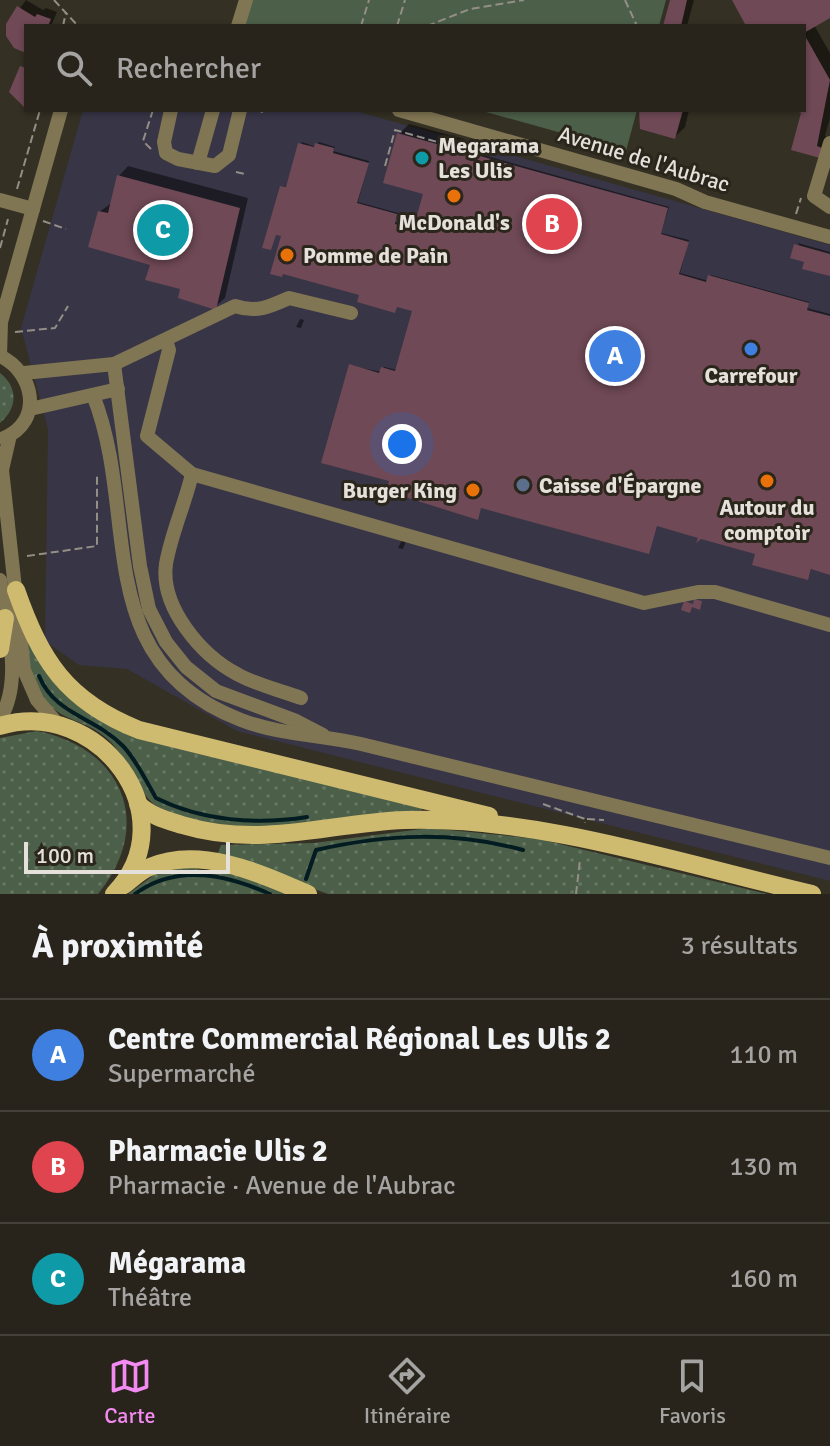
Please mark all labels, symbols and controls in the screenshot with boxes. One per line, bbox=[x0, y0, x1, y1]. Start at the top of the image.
search box bbox=[24, 24, 806, 112]
icon: search bbox=[52, 46, 96, 90]
text: Rechercher bbox=[116, 50, 261, 87]
street label: Avenue de l'Aubrac bbox=[555, 120, 733, 198]
place label: Megarama Les Ulis bbox=[438, 132, 539, 184]
marker: Megarama Les Ulis bbox=[413, 149, 431, 167]
marker: McDonald's bbox=[445, 187, 463, 205]
pin: B bbox=[526, 194, 578, 254]
pin: C bbox=[137, 200, 189, 260]
place label: McDonald's bbox=[398, 209, 510, 236]
place label: Pomme de Pain bbox=[303, 242, 448, 269]
marker: Pomme de Pain bbox=[278, 246, 296, 264]
pin: A bbox=[589, 326, 641, 386]
marker: Carrefour bbox=[742, 340, 760, 358]
place label: Carrefour bbox=[705, 362, 798, 389]
your location bbox=[382, 424, 422, 464]
place label: Caisse d'Épargne bbox=[539, 472, 702, 499]
marker: Autour du comptoir bbox=[758, 472, 776, 490]
marker: Caisse d'Épargne bbox=[514, 476, 532, 494]
place label: Burger King bbox=[343, 477, 457, 504]
marker: Burger King bbox=[464, 481, 482, 499]
place label: Autour du comptoir bbox=[720, 494, 814, 546]
scale bar bbox=[24, 838, 230, 874]
text: 100 m bbox=[36, 842, 94, 869]
text: À proximité bbox=[32, 925, 203, 967]
text: 3 résultats bbox=[681, 930, 798, 962]
text: Centre Commercial Régional Les Ulis 2 bbox=[108, 1021, 611, 1058]
text: A bbox=[50, 1039, 66, 1071]
text: 110 m bbox=[729, 1039, 798, 1071]
text: Supermarché bbox=[108, 1058, 255, 1090]
text: Pharmacie Ulis 2 bbox=[108, 1133, 328, 1170]
text: B bbox=[50, 1151, 66, 1183]
text: 130 m bbox=[729, 1151, 798, 1183]
text: Pharmacie · Avenue de l'Aubrac bbox=[108, 1170, 455, 1202]
text: Mégarama bbox=[108, 1245, 246, 1282]
text: C bbox=[50, 1263, 66, 1295]
text: 160 m bbox=[729, 1263, 798, 1295]
text: Théâtre bbox=[108, 1282, 192, 1314]
tab: Carte bbox=[104, 1354, 155, 1429]
tab: Itinéraire bbox=[364, 1354, 451, 1429]
tab: Favoris bbox=[659, 1354, 726, 1429]

